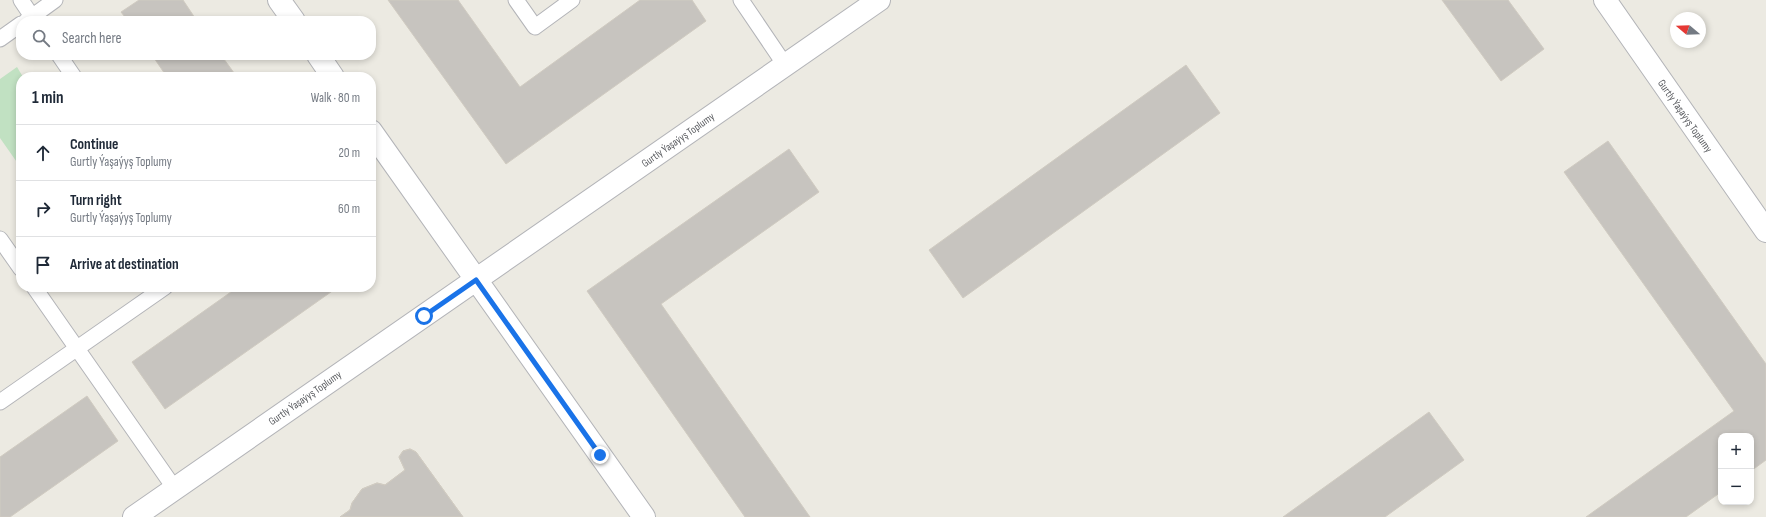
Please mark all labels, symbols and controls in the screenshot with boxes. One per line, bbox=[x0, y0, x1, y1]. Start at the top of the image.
north arrow bbox=[1670, 12, 1706, 48]
search box bbox=[16, 16, 376, 60]
icon: search bbox=[30, 27, 52, 49]
text: Search here bbox=[62, 29, 122, 48]
street label: Gurtly Ýaşaýyş Toplumy bbox=[1655, 77, 1715, 156]
text: 1 min bbox=[32, 88, 64, 108]
text: Walk · 80 m bbox=[311, 90, 360, 106]
street label: Gurtly Ýaşaýyş Toplumy bbox=[639, 110, 718, 170]
text: Continue bbox=[70, 135, 119, 154]
icon: ahead bbox=[32, 142, 54, 164]
text: 20 m bbox=[338, 145, 360, 161]
text: Gurtly Ýaşaýyş Toplumy bbox=[70, 154, 172, 170]
text: Turn right bbox=[70, 191, 122, 210]
icon: right bbox=[32, 198, 54, 220]
text: 60 m bbox=[338, 201, 360, 217]
text: Gurtly Ýaşaýyş Toplumy bbox=[70, 210, 172, 226]
icon: arrive bbox=[32, 254, 54, 276]
text: Arrive at destination bbox=[70, 255, 179, 274]
route start bbox=[415, 307, 433, 325]
street label: Gurtly Ýaşaýyş Toplumy bbox=[266, 368, 345, 428]
map controls bbox=[1718, 433, 1754, 505]
button: + bbox=[1718, 433, 1754, 469]
route end bbox=[591, 446, 609, 464]
button: − bbox=[1718, 469, 1754, 505]

